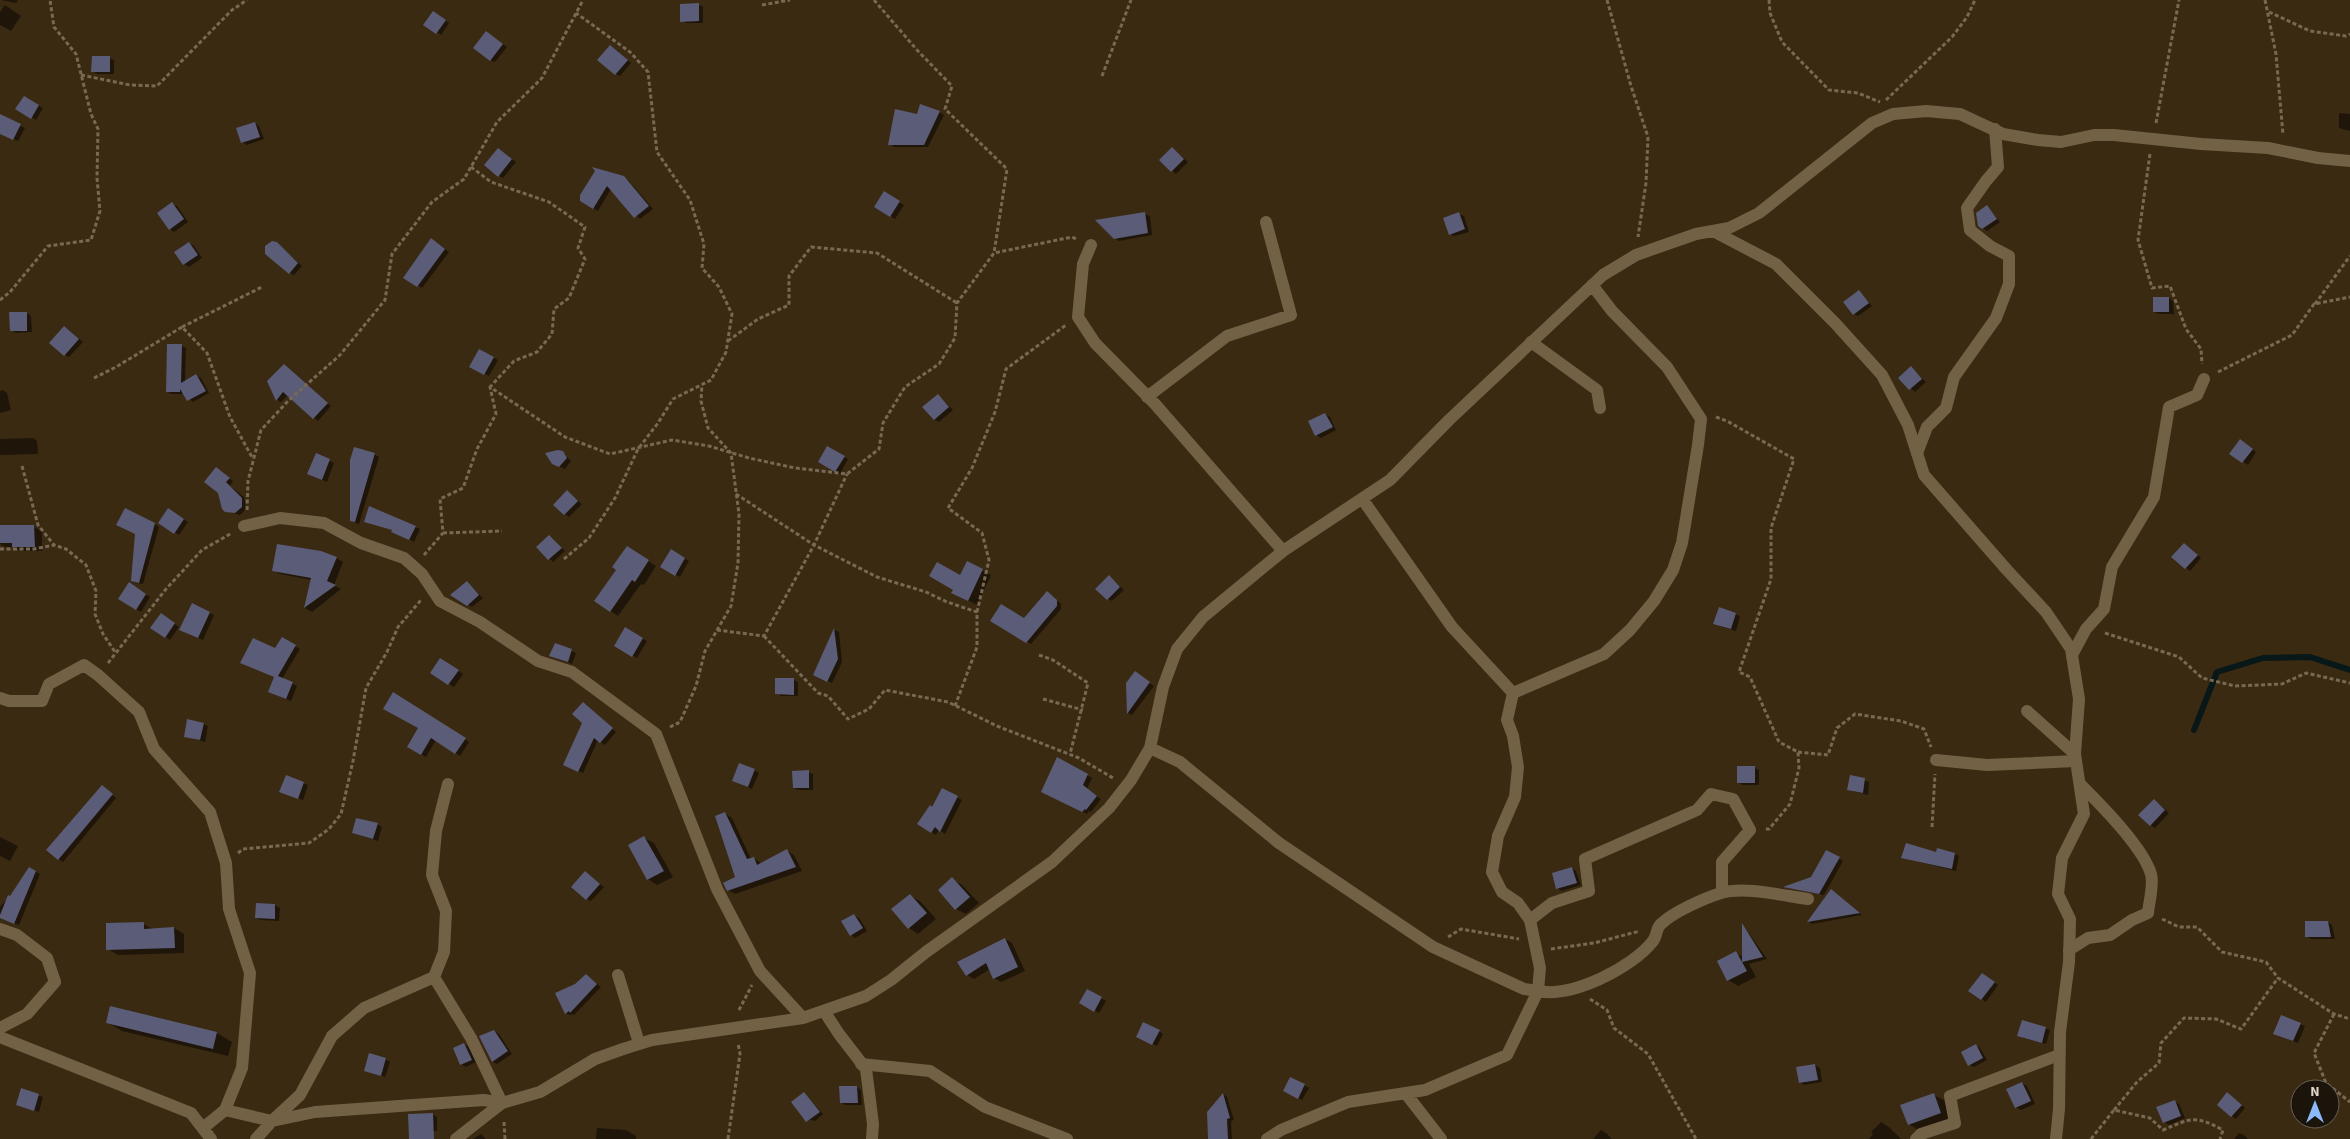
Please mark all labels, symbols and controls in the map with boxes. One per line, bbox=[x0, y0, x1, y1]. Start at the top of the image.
north arrow bbox=[2290, 1079, 2340, 1129]
text: N bbox=[2310, 1082, 2320, 1102]

